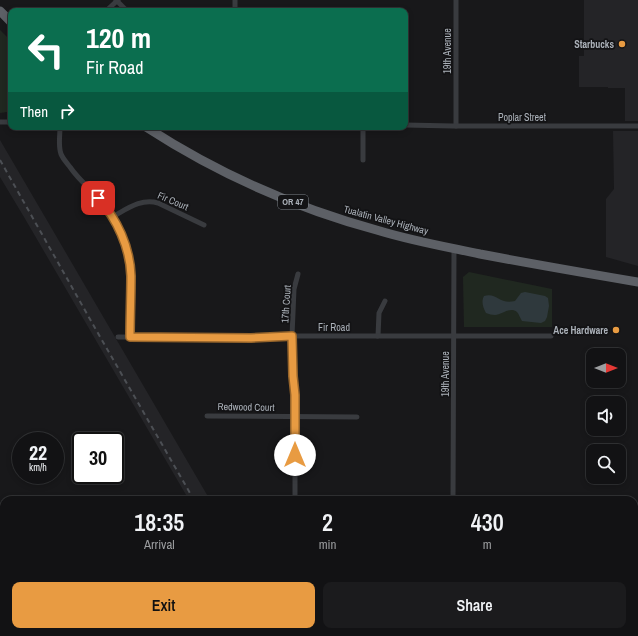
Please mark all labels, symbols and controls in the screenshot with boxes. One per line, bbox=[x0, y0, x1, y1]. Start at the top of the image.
text: 120 m bbox=[86, 19, 151, 57]
icon: left bbox=[20, 24, 72, 76]
street label: 19th Avenue bbox=[441, 28, 454, 74]
place label: Starbucks bbox=[574, 38, 614, 51]
marker: Starbucks bbox=[617, 39, 627, 49]
text: Fir Road bbox=[86, 55, 143, 80]
icon: right bbox=[56, 100, 78, 122]
text: Then bbox=[20, 101, 48, 122]
street label: Poplar Street bbox=[498, 111, 547, 124]
pin bbox=[81, 181, 115, 215]
icon: arrive bbox=[87, 187, 109, 209]
street label: Fir Court bbox=[156, 189, 191, 214]
road number: OR 47 bbox=[278, 195, 308, 209]
street label: Tualatin Valley Highway bbox=[342, 202, 431, 238]
street label: 17th Court bbox=[278, 284, 294, 324]
street label: Fir Road bbox=[318, 321, 350, 334]
place label: Ace Hardware bbox=[553, 324, 608, 337]
marker: Ace Hardware bbox=[611, 325, 621, 335]
north arrow bbox=[586, 348, 626, 388]
map controls bbox=[586, 348, 626, 484]
street label: 19th Avenue bbox=[439, 351, 452, 397]
button: sound bbox=[586, 396, 626, 436]
street label: Redwood Court bbox=[217, 400, 275, 414]
speed limit sign: 30 bbox=[72, 432, 124, 484]
position arrow bbox=[274, 434, 316, 476]
text: 22 bbox=[29, 439, 47, 466]
button: search bbox=[586, 444, 626, 484]
text: km/h bbox=[29, 461, 47, 474]
text: 18:35 bbox=[134, 506, 184, 538]
text: 2 bbox=[322, 506, 333, 538]
text: 430 bbox=[471, 506, 504, 538]
text: Arrival bbox=[144, 536, 175, 553]
text: min bbox=[319, 536, 336, 553]
text: m bbox=[483, 536, 492, 553]
button: Exit bbox=[12, 582, 315, 628]
button: Share bbox=[323, 582, 626, 628]

